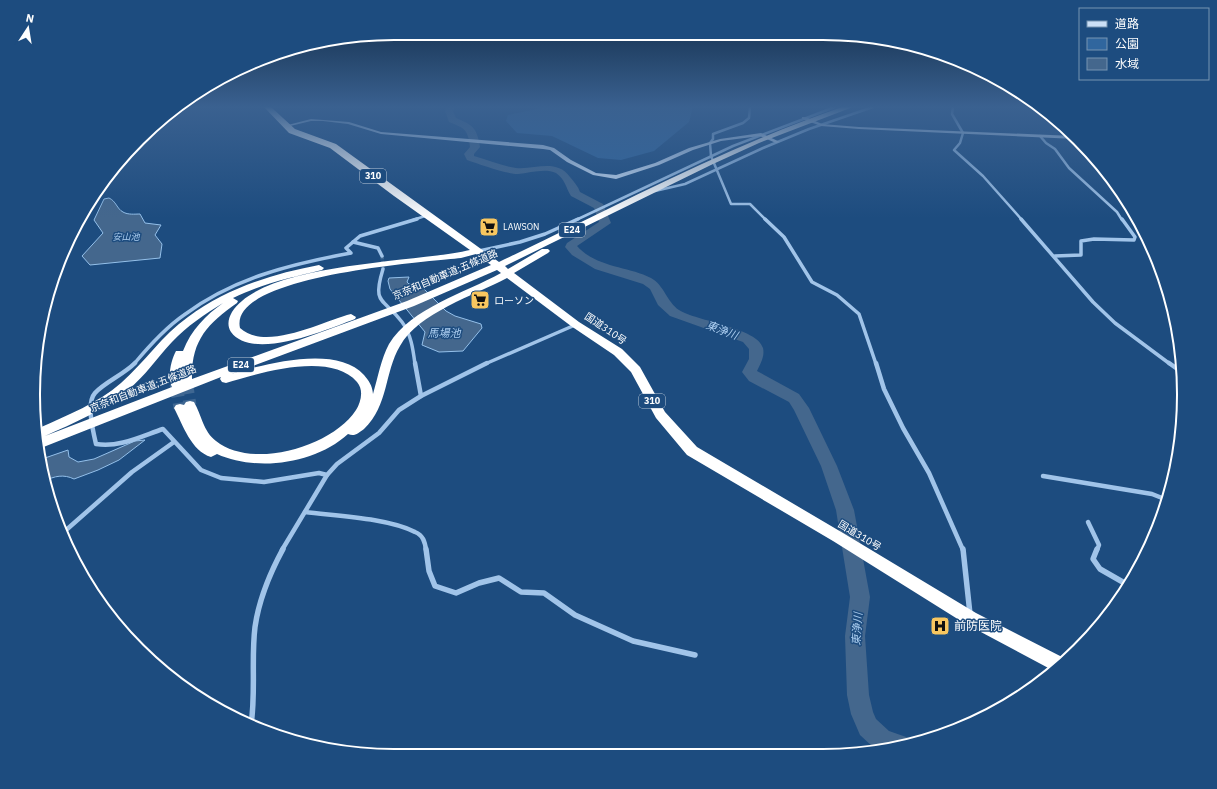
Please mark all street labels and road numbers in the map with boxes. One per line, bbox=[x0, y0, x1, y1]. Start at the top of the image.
road number: 310 bbox=[360, 169, 386, 183]
road number: E24 bbox=[559, 223, 585, 237]
street label: 京奈和自動車道;五條道路 bbox=[391, 246, 500, 303]
street label: 国道310号 bbox=[582, 310, 629, 347]
road number: E24 bbox=[228, 358, 254, 372]
street label: 京奈和自動車道;五條道路 bbox=[88, 362, 198, 415]
road number: 310 bbox=[639, 394, 665, 408]
street label: 国道310号 bbox=[836, 517, 884, 553]

